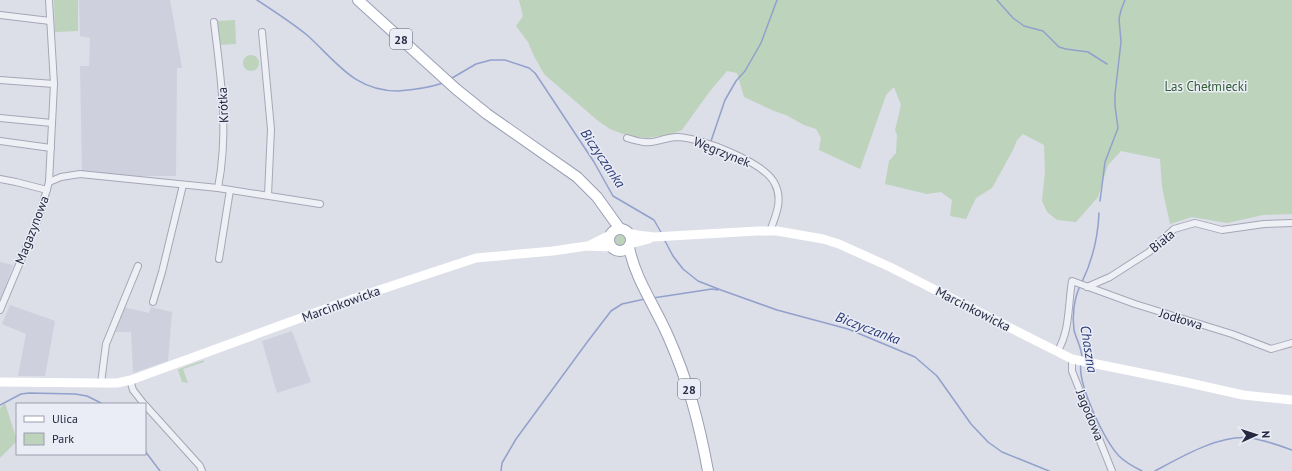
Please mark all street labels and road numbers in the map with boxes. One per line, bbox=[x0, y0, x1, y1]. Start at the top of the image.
road number: 28 bbox=[390, 29, 412, 49]
street label: Krótka bbox=[214, 87, 232, 123]
street label: Węgrzynek bbox=[691, 133, 754, 171]
street label: Magazynowa bbox=[11, 193, 53, 267]
street label: Biała bbox=[1146, 226, 1178, 256]
street label: Marcinkowicka bbox=[300, 282, 382, 326]
street label: Marcinkowicka bbox=[933, 283, 1013, 335]
street label: Jodłowa bbox=[1156, 304, 1205, 334]
road number: 28 bbox=[678, 379, 700, 399]
street label: Jagodowa bbox=[1072, 386, 1108, 443]

